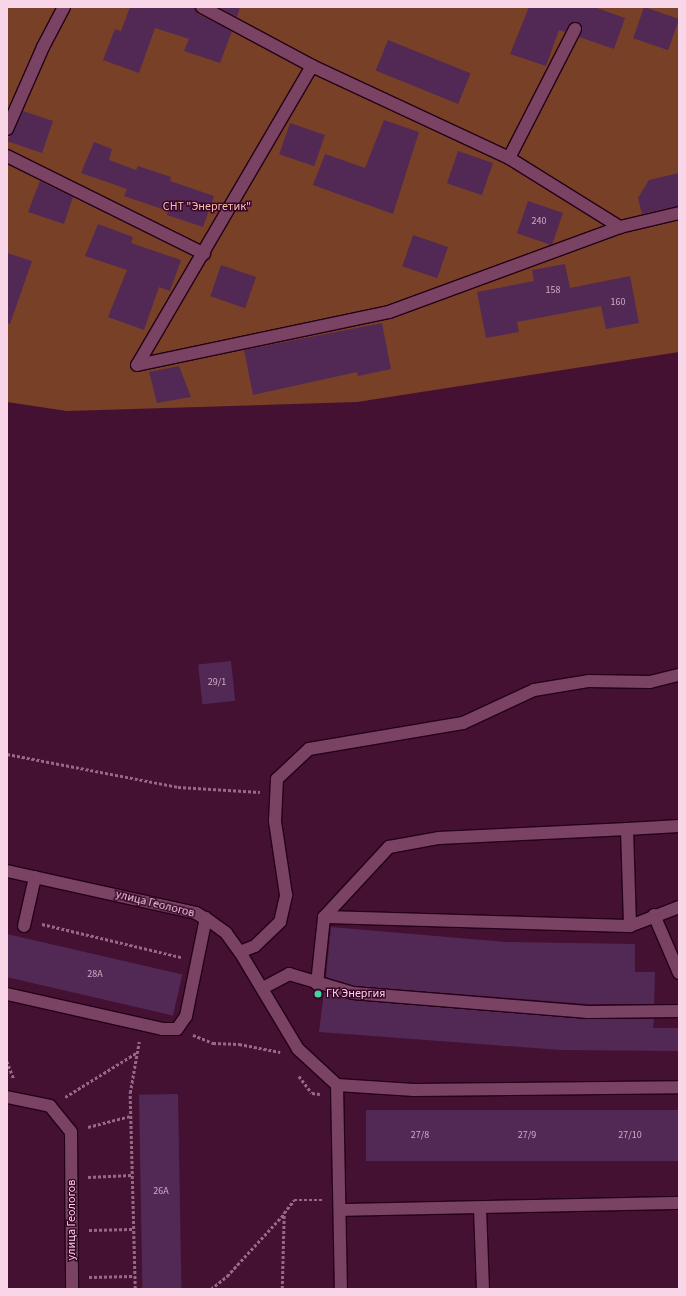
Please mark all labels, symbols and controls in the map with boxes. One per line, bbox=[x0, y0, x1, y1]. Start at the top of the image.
park label: СНТ "Энергетик" bbox=[163, 200, 251, 214]
house number: 240 bbox=[532, 216, 546, 228]
house number: 158 bbox=[546, 285, 560, 297]
house number: 160 bbox=[611, 297, 625, 309]
house number: 29/1 bbox=[208, 677, 226, 689]
street label: улица Геологов bbox=[114, 887, 196, 921]
house number: 28А bbox=[87, 969, 103, 981]
place label: ГК Энергия bbox=[326, 987, 385, 1001]
marker: ГК Энергия bbox=[313, 989, 323, 999]
house number: 27/8 bbox=[411, 1130, 429, 1142]
house number: 27/9 bbox=[518, 1130, 536, 1142]
house number: 27/10 bbox=[618, 1130, 642, 1142]
street label: улица Геологов bbox=[65, 1180, 79, 1260]
house number: 26А bbox=[153, 1186, 169, 1198]

